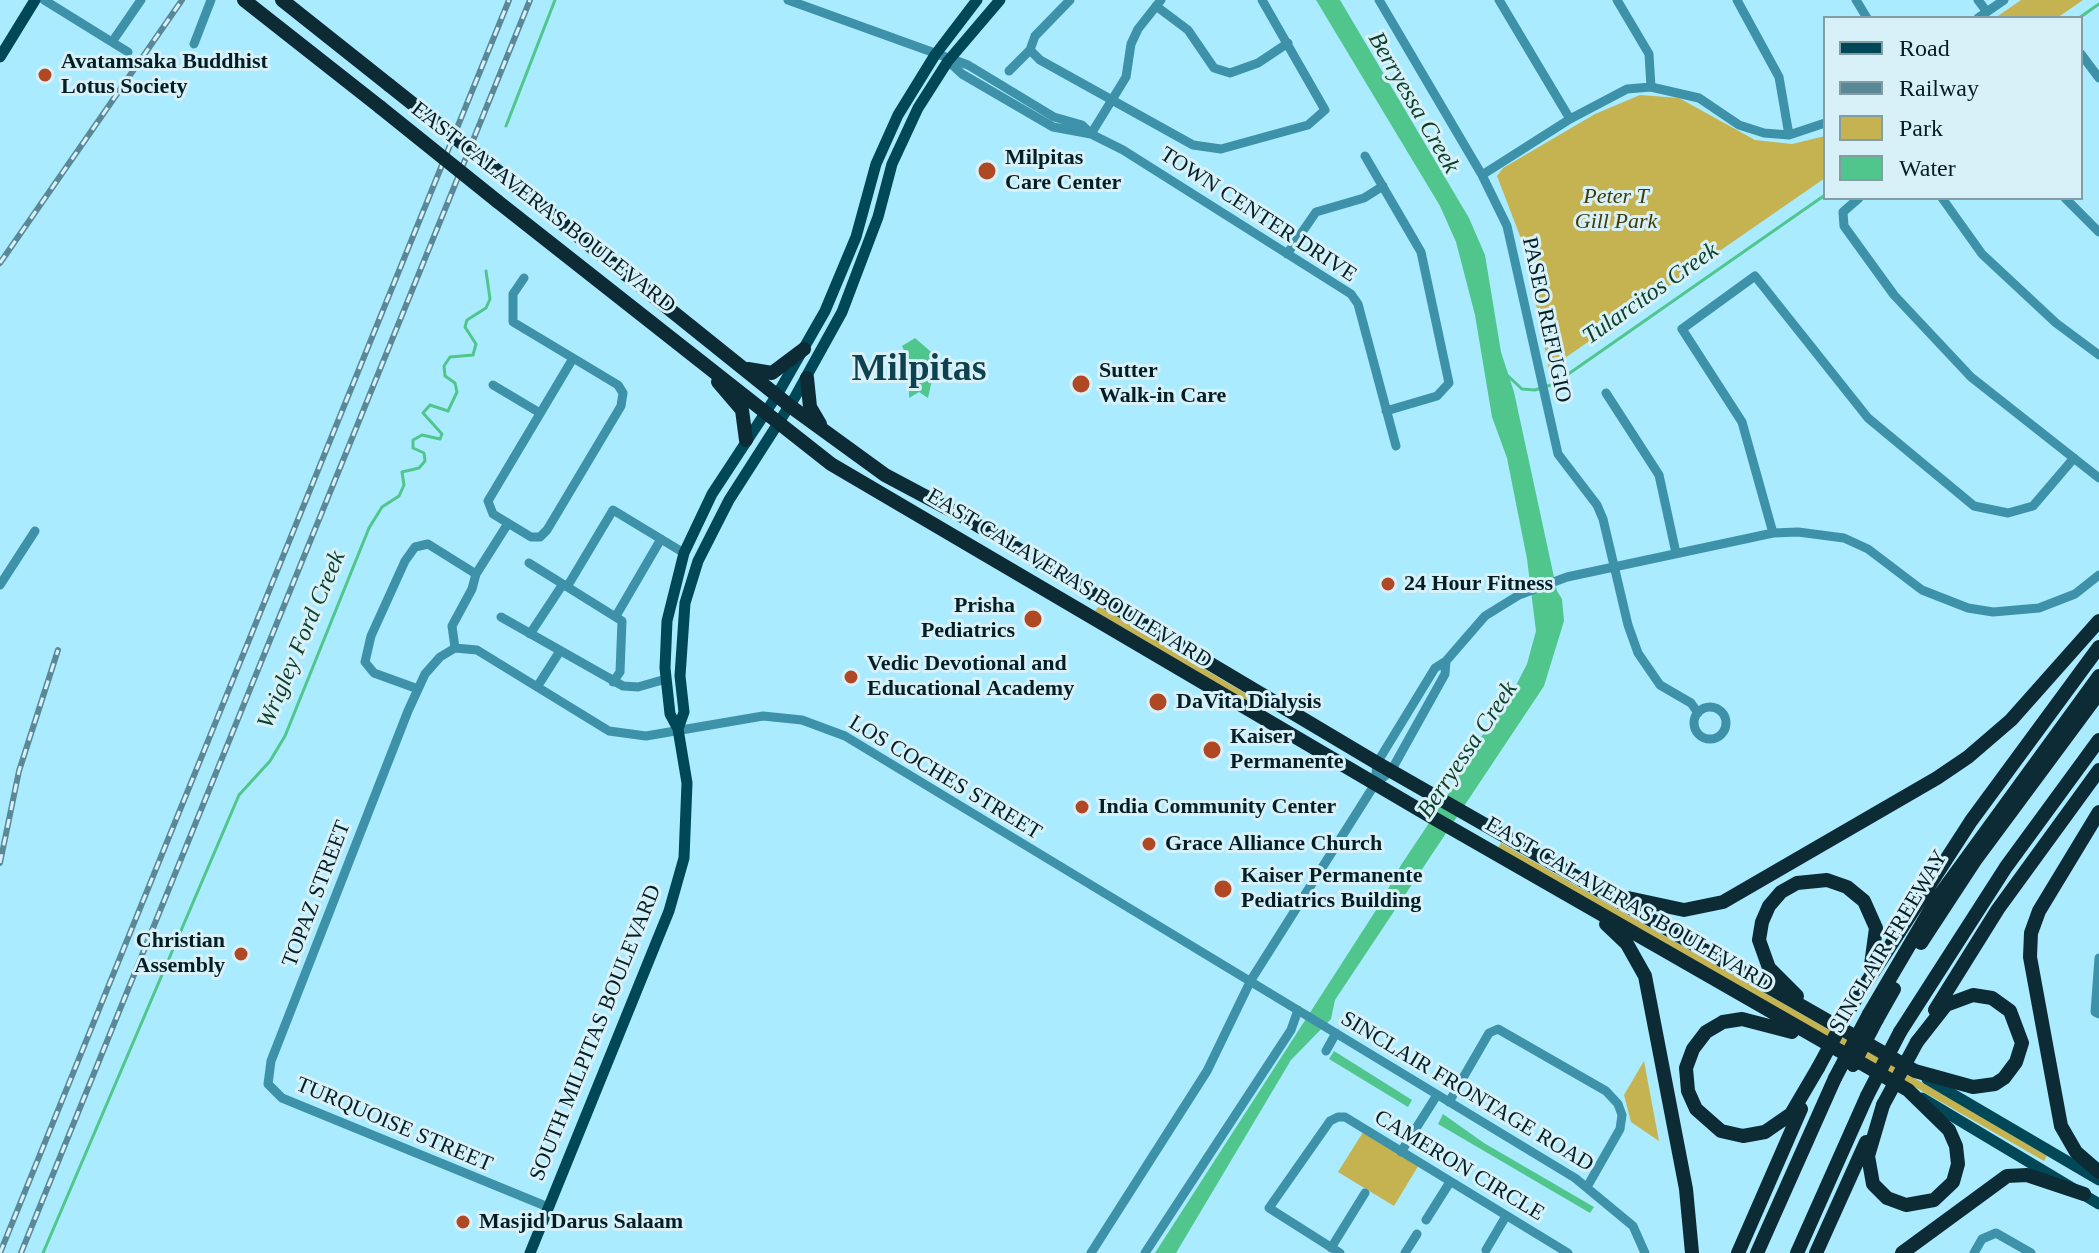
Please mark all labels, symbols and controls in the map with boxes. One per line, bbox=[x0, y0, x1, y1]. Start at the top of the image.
legend bbox=[1823, 16, 2083, 200]
water label: Berryessa Creek bbox=[1361, 27, 1465, 179]
text: Road bbox=[1899, 35, 1950, 61]
place label: Avatamsaka Buddhist Lotus Society bbox=[61, 49, 268, 100]
marker: Avatamsaka Buddhist Lotus Society bbox=[36, 66, 54, 84]
text: Railway bbox=[1899, 75, 1979, 101]
street label: EAST CALAVERAS BOULEVARD bbox=[406, 97, 680, 319]
text: Park bbox=[1899, 115, 1943, 141]
street label: TOWN CENTER DRIVE bbox=[1155, 141, 1361, 289]
place label: Milpitas Care Center bbox=[1005, 145, 1121, 196]
text: Water bbox=[1899, 155, 1956, 181]
marker: Milpitas Care Center bbox=[976, 160, 998, 182]
park label: Peter T Gill Park bbox=[1575, 184, 1657, 236]
street label: PASEO REFUGIO bbox=[1516, 235, 1576, 405]
water label: Tularcitos Creek bbox=[1578, 237, 1724, 351]
district label: Milpitas bbox=[851, 347, 987, 393]
place label: Sutter Walk-in Care bbox=[1099, 358, 1226, 410]
marker: Sutter Walk-in Care bbox=[1070, 373, 1092, 395]
street label: EAST CALAVERAS BOULEVARD bbox=[922, 483, 1216, 675]
water label: Wrigley Ford Creek bbox=[252, 547, 352, 733]
place label: 24 Hour Fitness bbox=[1404, 571, 1553, 597]
marker: 24 Hour Fitness bbox=[1379, 575, 1397, 593]
place label: Prisha Pediatrics bbox=[921, 593, 1015, 644]
marker: Prisha Pediatrics bbox=[1022, 608, 1044, 630]
place label: Vedic Devotional and Educational Academy bbox=[867, 651, 1074, 702]
marker: Vedic Devotional and Educational Academy bbox=[842, 668, 860, 686]
water label: Berryessa Creek bbox=[1412, 676, 1524, 824]
place label: DaVita Dialysis bbox=[1176, 689, 1321, 715]
marker: DaVita Dialysis bbox=[1147, 691, 1169, 713]
street label: LOS COCHES STREET bbox=[844, 710, 1046, 846]
place label: Kaiser Permanente bbox=[1230, 724, 1344, 776]
marker: Kaiser Permanente bbox=[1201, 739, 1223, 761]
place label: India Community Center bbox=[1098, 794, 1336, 820]
marker: India Community Center bbox=[1073, 798, 1091, 816]
street label: EAST CALAVERAS BOULEVARD bbox=[1480, 812, 1778, 998]
street label: TOPAZ STREET bbox=[277, 817, 357, 971]
place label: Grace Alliance Church bbox=[1165, 831, 1382, 857]
marker: Grace Alliance Church bbox=[1140, 835, 1158, 853]
street label: SINCLAIR FREEWAY bbox=[1824, 846, 1954, 1038]
place label: Kaiser Permanente Pediatrics Building bbox=[1241, 863, 1422, 914]
marker: Kaiser Permanente Pediatrics Building bbox=[1212, 878, 1234, 900]
street label: SOUTH MILPITAS BOULEVARD bbox=[524, 881, 668, 1185]
place label: Christian Assembly bbox=[135, 928, 225, 980]
marker: Christian Assembly bbox=[232, 945, 250, 963]
street label: SINCLAIR FRONTAGE ROAD bbox=[1336, 1006, 1598, 1178]
street label: TURQUOISE STREET bbox=[292, 1072, 496, 1178]
street label: CAMERON CIRCLE bbox=[1369, 1105, 1549, 1227]
place label: Masjid Darus Salaam bbox=[479, 1209, 683, 1235]
marker: Masjid Darus Salaam bbox=[454, 1213, 472, 1231]

